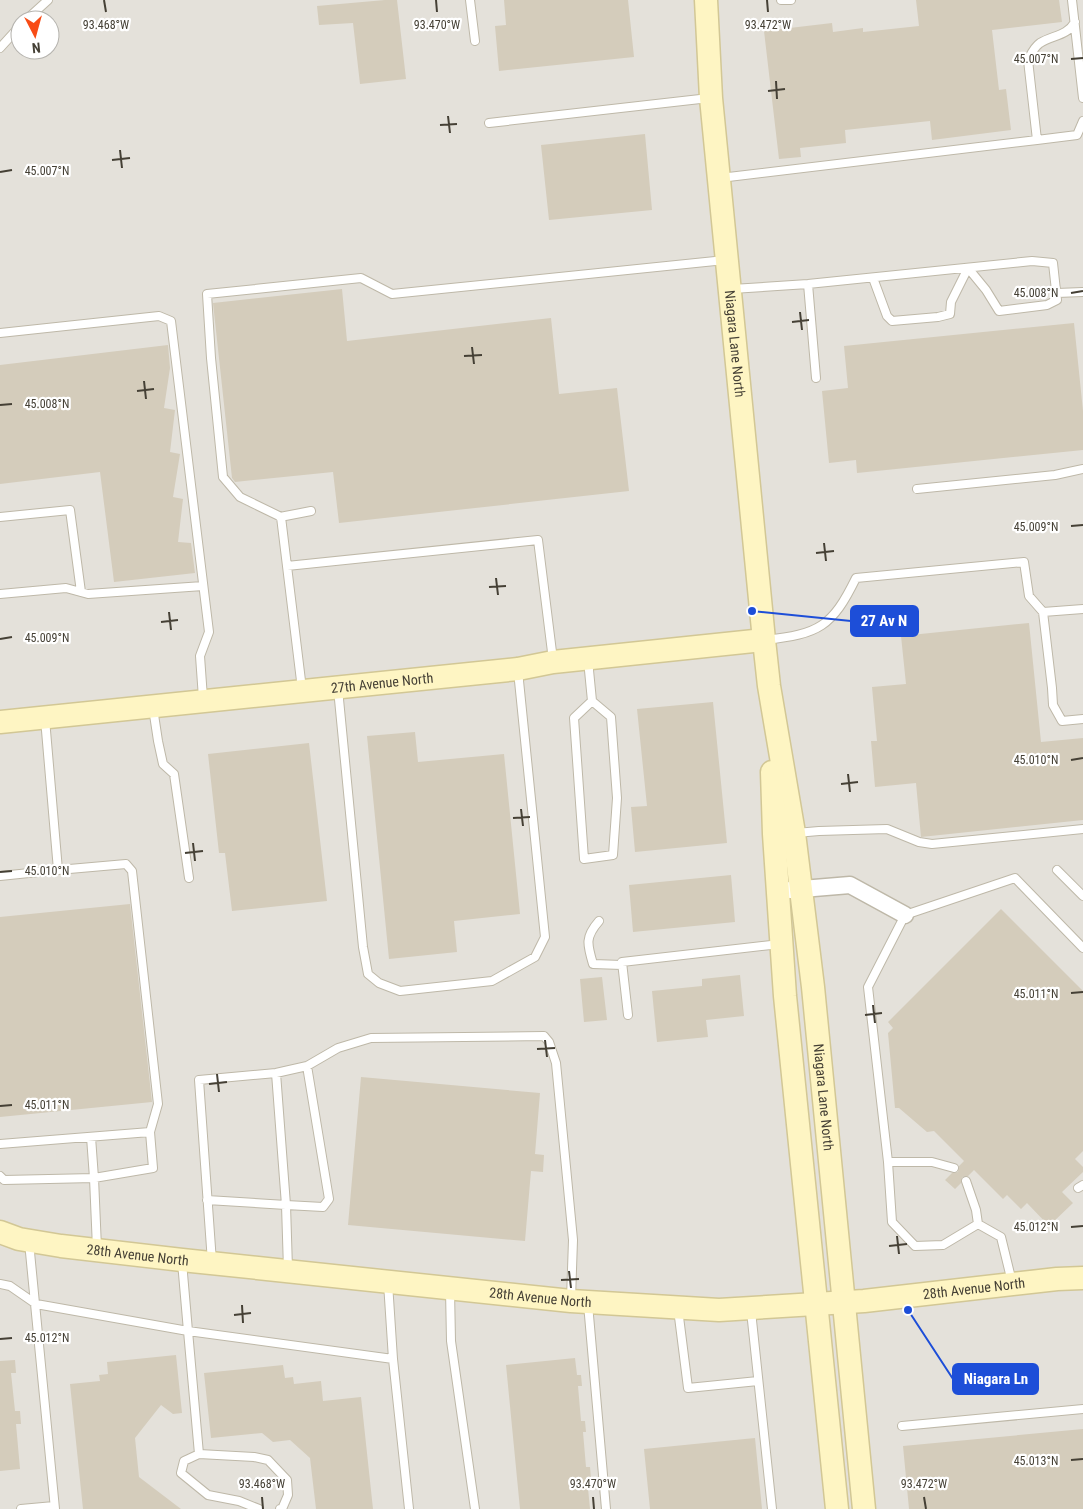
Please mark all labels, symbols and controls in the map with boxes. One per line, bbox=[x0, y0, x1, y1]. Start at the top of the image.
north arrow bbox=[10, 10, 60, 60]
text: 93.468°W bbox=[83, 18, 129, 32]
text: 93.470°W bbox=[414, 18, 460, 32]
text: 93.472°W bbox=[745, 18, 791, 32]
text: N bbox=[31, 40, 41, 56]
text: 45.007°N bbox=[1014, 52, 1058, 66]
text: 45.007°N bbox=[25, 164, 69, 178]
text: 45.008°N bbox=[1014, 286, 1058, 300]
street label: Niagara Lane North bbox=[722, 289, 748, 398]
text: 45.008°N bbox=[25, 397, 69, 411]
text: 45.009°N bbox=[1014, 520, 1058, 534]
callout: 27 Av N bbox=[851, 606, 918, 636]
text: 27 Av N bbox=[861, 612, 907, 630]
text: 45.009°N bbox=[25, 631, 69, 645]
street label: 27th Avenue North bbox=[330, 670, 434, 696]
text: 45.010°N bbox=[1014, 753, 1058, 767]
text: 45.010°N bbox=[25, 864, 69, 878]
text: 45.011°N bbox=[1014, 987, 1058, 1001]
street label: Niagara Lane North bbox=[811, 1043, 837, 1151]
text: 45.011°N bbox=[25, 1098, 69, 1112]
text: 45.012°N bbox=[1014, 1220, 1058, 1234]
street label: 28th Avenue North bbox=[86, 1241, 190, 1269]
street label: 28th Avenue North bbox=[922, 1275, 1026, 1302]
street label: 28th Avenue North bbox=[488, 1284, 592, 1310]
text: 45.012°N bbox=[25, 1331, 69, 1345]
callout: Niagara Ln bbox=[953, 1364, 1038, 1394]
text: Niagara Ln bbox=[964, 1370, 1028, 1388]
text: 45.013°N bbox=[1014, 1454, 1058, 1468]
text: 93.468°W bbox=[239, 1477, 285, 1491]
text: 93.470°W bbox=[570, 1477, 616, 1491]
text: 93.472°W bbox=[901, 1477, 947, 1491]

